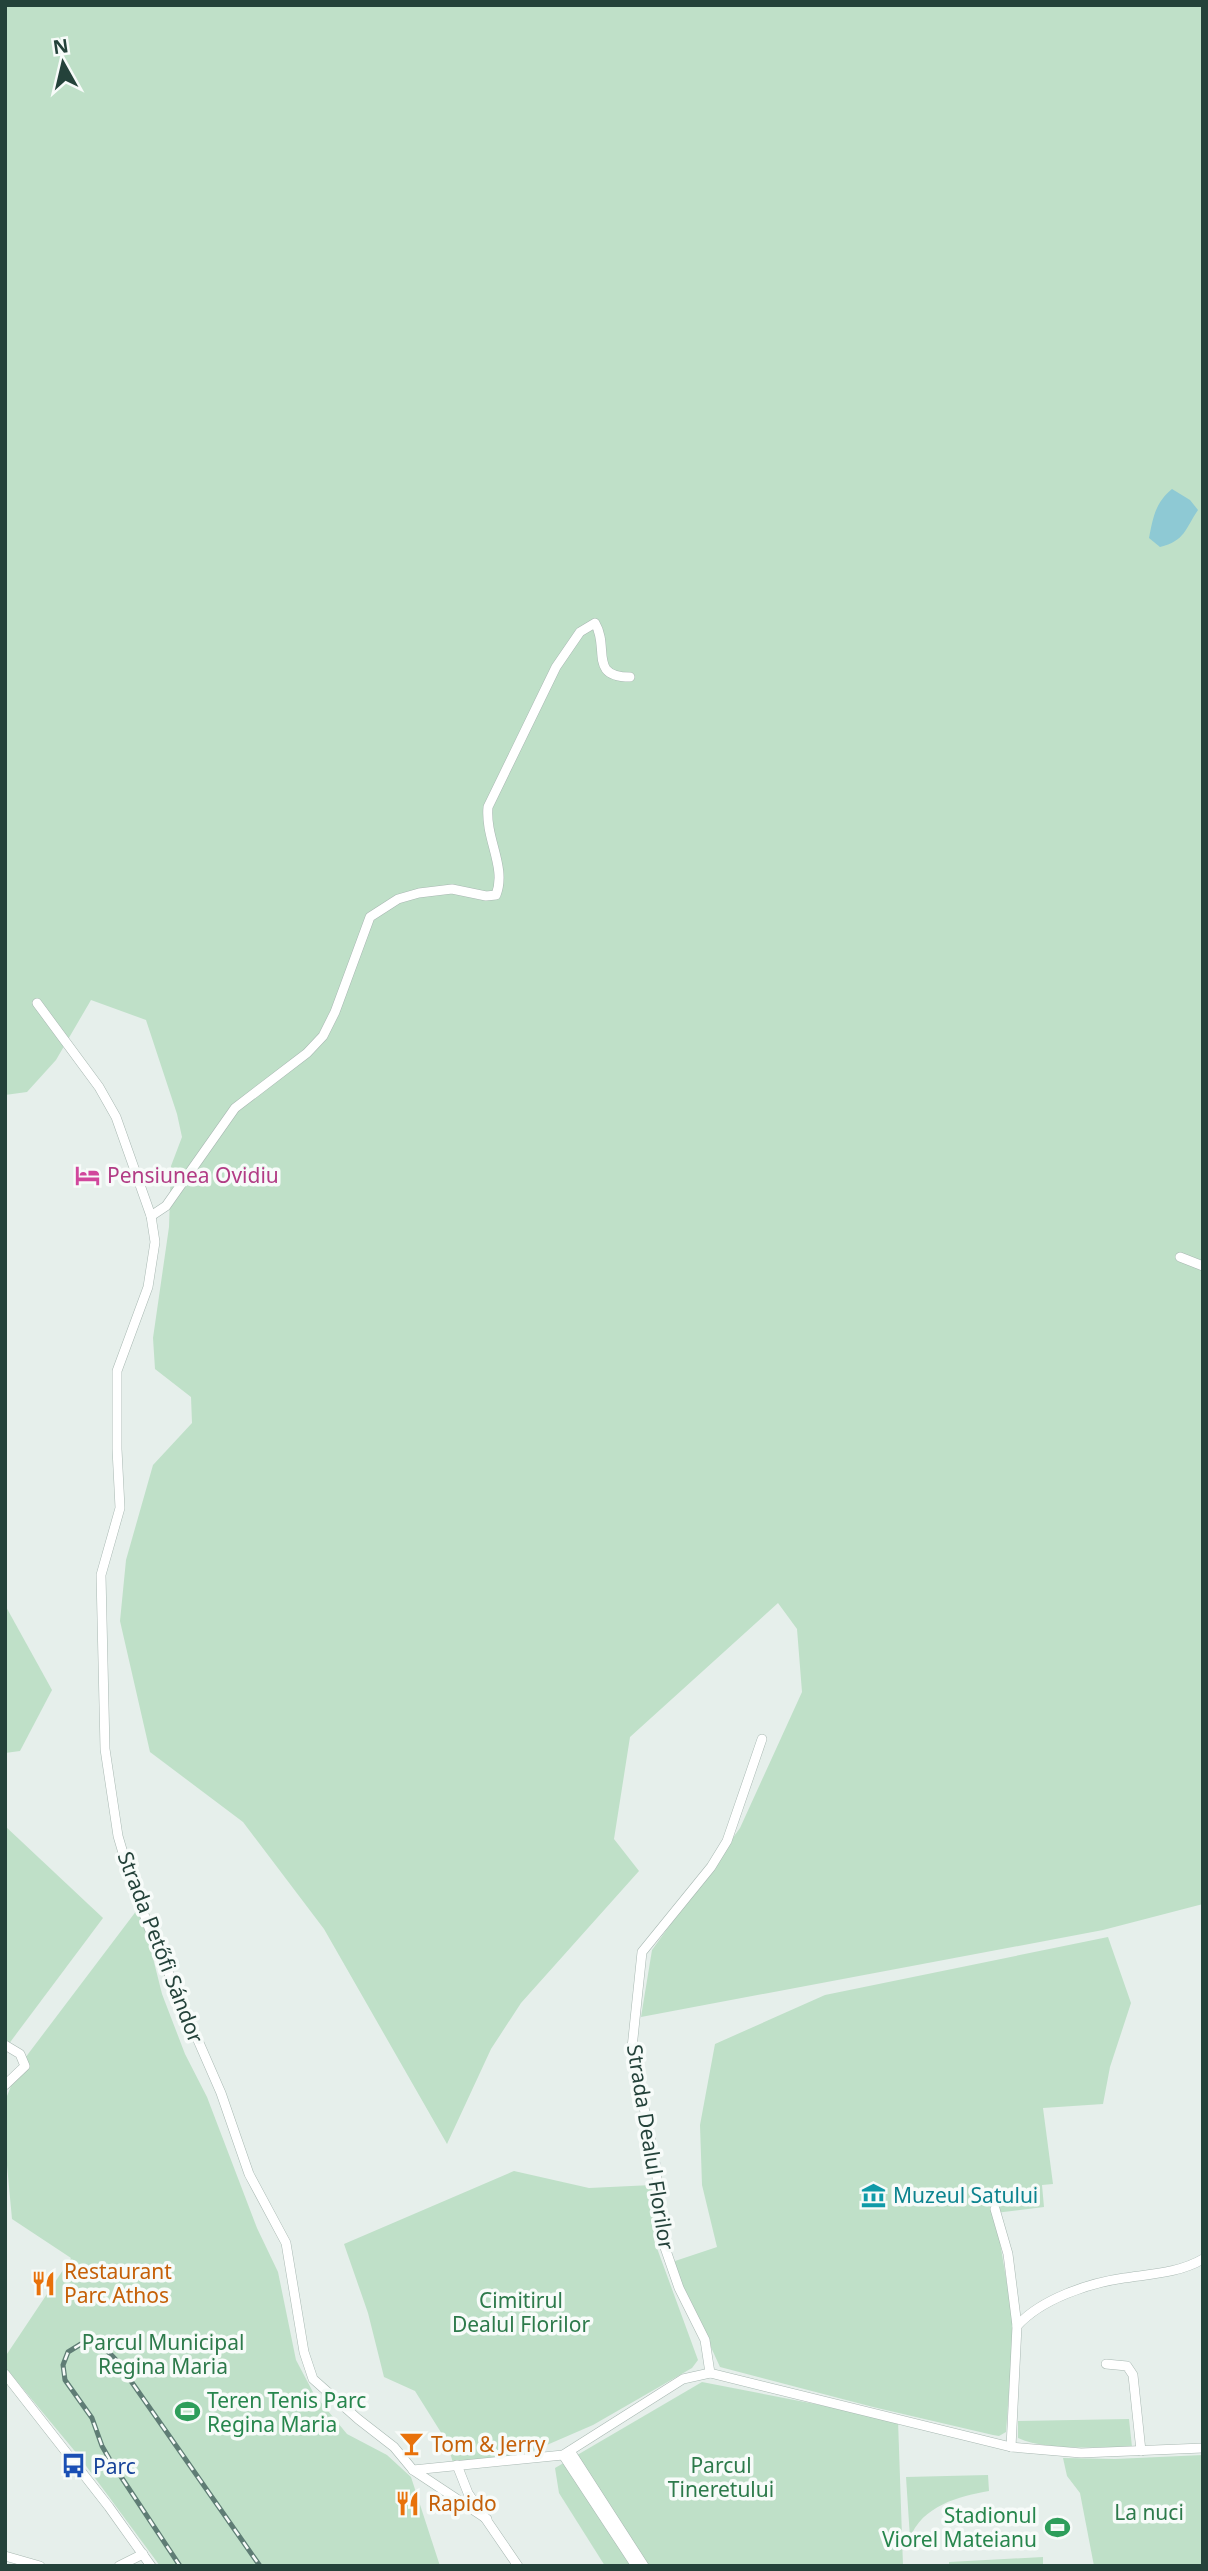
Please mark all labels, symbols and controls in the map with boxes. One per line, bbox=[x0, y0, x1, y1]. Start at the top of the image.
north arrow bbox=[28, 28, 98, 98]
text: N bbox=[51, 32, 70, 60]
hotel icon: Pensiunea Ovidiu bbox=[73, 1161, 101, 1189]
place label: Pensiunea Ovidiu bbox=[107, 1161, 279, 1189]
street label: Strada Petőfi Sándor bbox=[112, 1847, 211, 2047]
street label: Strada Dealul Florilor bbox=[621, 2042, 681, 2252]
museum icon: Muzeul Satului bbox=[859, 2181, 887, 2209]
place label: Muzeul Satului bbox=[893, 2181, 1038, 2209]
place label: Restaurant Parc Athos bbox=[64, 2257, 172, 2309]
restaurant icon: Restaurant Parc Athos bbox=[30, 2269, 58, 2297]
park label: Cimitirul Dealul Florilor bbox=[452, 2286, 590, 2338]
park label: Parcul Municipal Regina Maria bbox=[82, 2328, 244, 2380]
place label: Teren Tenis Parc Regina Maria bbox=[207, 2386, 366, 2438]
sports icon: Teren Tenis Parc Regina Maria bbox=[173, 2398, 201, 2426]
bar icon: Tom & Jerry bbox=[397, 2430, 425, 2458]
place label: Tom & Jerry bbox=[431, 2430, 546, 2458]
park label: Parcul Tineretului bbox=[668, 2451, 774, 2503]
bus stop icon: Parc bbox=[59, 2452, 87, 2480]
place label: Parc bbox=[93, 2452, 136, 2480]
restaurant icon: Rapido bbox=[394, 2489, 422, 2517]
place label: Rapido bbox=[428, 2489, 497, 2517]
park label: La nuci bbox=[1114, 2498, 1184, 2526]
place label: Stadionul Viorel Mateianu bbox=[882, 2501, 1037, 2553]
sports icon: Stadionul Viorel Mateianu bbox=[1043, 2513, 1071, 2541]

